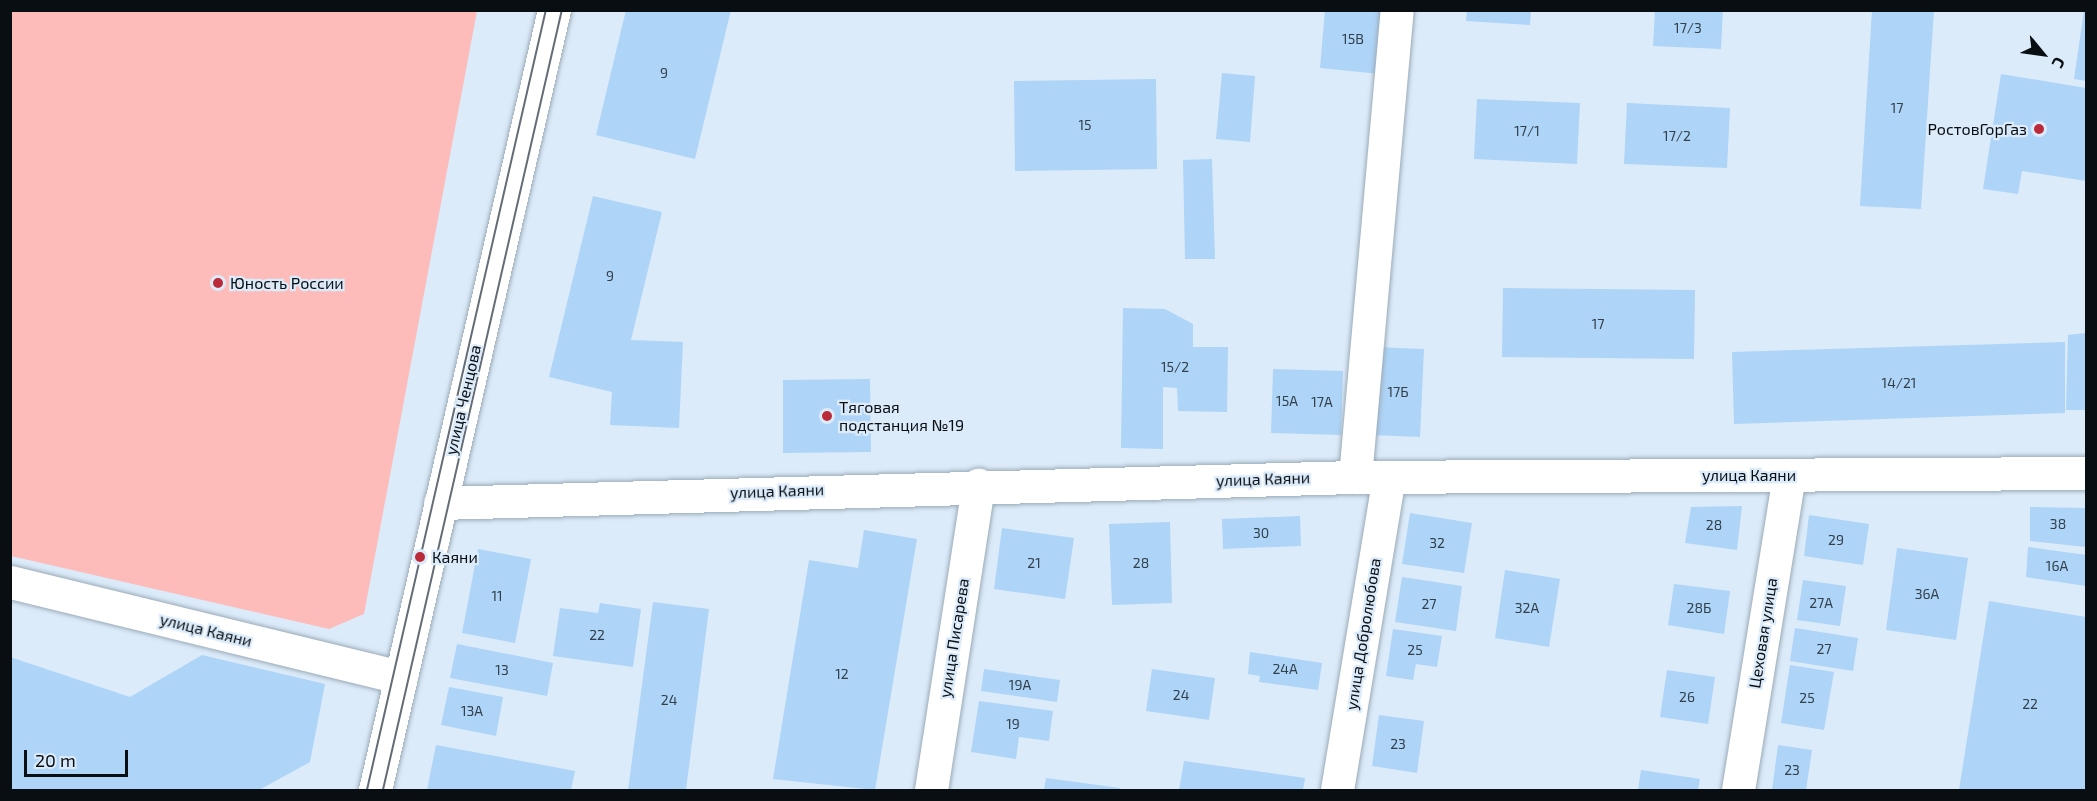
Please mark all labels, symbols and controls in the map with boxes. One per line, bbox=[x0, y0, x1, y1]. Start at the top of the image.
house number: 17/3 bbox=[1674, 20, 1702, 36]
north arrow bbox=[2013, 24, 2073, 84]
house number: 15В bbox=[1342, 31, 1364, 47]
text: С bbox=[2049, 54, 2070, 72]
house number: 9 bbox=[660, 65, 668, 81]
house number: 17 bbox=[1891, 100, 1903, 116]
house number: 15 bbox=[1078, 117, 1092, 133]
place label: РостовГорГаз bbox=[1927, 119, 2027, 139]
marker: РостовГорГаз bbox=[2032, 122, 2046, 136]
house number: 17/1 bbox=[1514, 123, 1540, 139]
house number: 17/2 bbox=[1663, 128, 1691, 144]
house number: 9 bbox=[606, 268, 614, 284]
place label: Юность России bbox=[230, 273, 344, 293]
marker: Юность России bbox=[211, 276, 225, 290]
house number: 17 bbox=[1592, 316, 1604, 332]
street label: улица Ченцова bbox=[441, 343, 485, 457]
house number: 15/2 bbox=[1161, 359, 1189, 375]
house number: 14/21 bbox=[1882, 375, 1916, 391]
house number: 17Б bbox=[1387, 384, 1409, 400]
house number: 15А bbox=[1276, 393, 1298, 409]
house number: 17А bbox=[1311, 394, 1333, 410]
place label: Тяговая подстанция №19 bbox=[839, 397, 964, 435]
marker: Тяговая подстанция №19 bbox=[820, 409, 834, 423]
street label: улица Каяни bbox=[1702, 465, 1796, 485]
street label: улица Каяни bbox=[1216, 468, 1310, 490]
street label: улица Каяни bbox=[730, 480, 824, 502]
house number: 38 bbox=[2050, 516, 2066, 532]
house number: 28 bbox=[1706, 517, 1722, 533]
house number: 30 bbox=[1253, 525, 1269, 541]
house number: 29 bbox=[1828, 532, 1844, 548]
house number: 32 bbox=[1429, 535, 1445, 551]
place label: Каяни bbox=[432, 547, 478, 567]
marker: Каяни bbox=[413, 550, 427, 564]
house number: 21 bbox=[1027, 555, 1041, 571]
house number: 28 bbox=[1133, 555, 1149, 571]
street label: улица Добролюбова bbox=[1341, 557, 1385, 711]
house number: 16А bbox=[2046, 558, 2068, 574]
street label: Цеховая улица bbox=[1745, 576, 1781, 690]
street label: улица Писарева bbox=[935, 577, 973, 699]
house number: 36А bbox=[1915, 586, 1939, 602]
house number: 11 bbox=[491, 588, 503, 604]
house number: 27А bbox=[1809, 595, 1833, 611]
house number: 27 bbox=[1421, 596, 1437, 612]
house number: 32А bbox=[1515, 600, 1539, 616]
house number: 28Б bbox=[1687, 600, 1711, 616]
street label: улица Каяни bbox=[158, 609, 254, 651]
house number: 22 bbox=[589, 627, 605, 643]
house number: 27 bbox=[1816, 641, 1832, 657]
house number: 25 bbox=[1407, 642, 1423, 658]
house number: 24А bbox=[1272, 661, 1298, 677]
house number: 13 bbox=[495, 662, 509, 678]
house number: 12 bbox=[835, 666, 849, 682]
house number: 19А bbox=[1009, 677, 1031, 693]
house number: 24 bbox=[1173, 687, 1189, 703]
house number: 26 bbox=[1679, 689, 1695, 705]
house number: 25 bbox=[1799, 690, 1815, 706]
house number: 24 bbox=[661, 692, 677, 708]
house number: 22 bbox=[2022, 696, 2038, 712]
house number: 13А bbox=[461, 703, 483, 719]
house number: 19 bbox=[1006, 716, 1020, 732]
house number: 23 bbox=[1390, 736, 1406, 752]
scale bar bbox=[27, 738, 130, 776]
text: 20 m bbox=[35, 749, 76, 771]
house number: 23 bbox=[1784, 762, 1800, 778]

